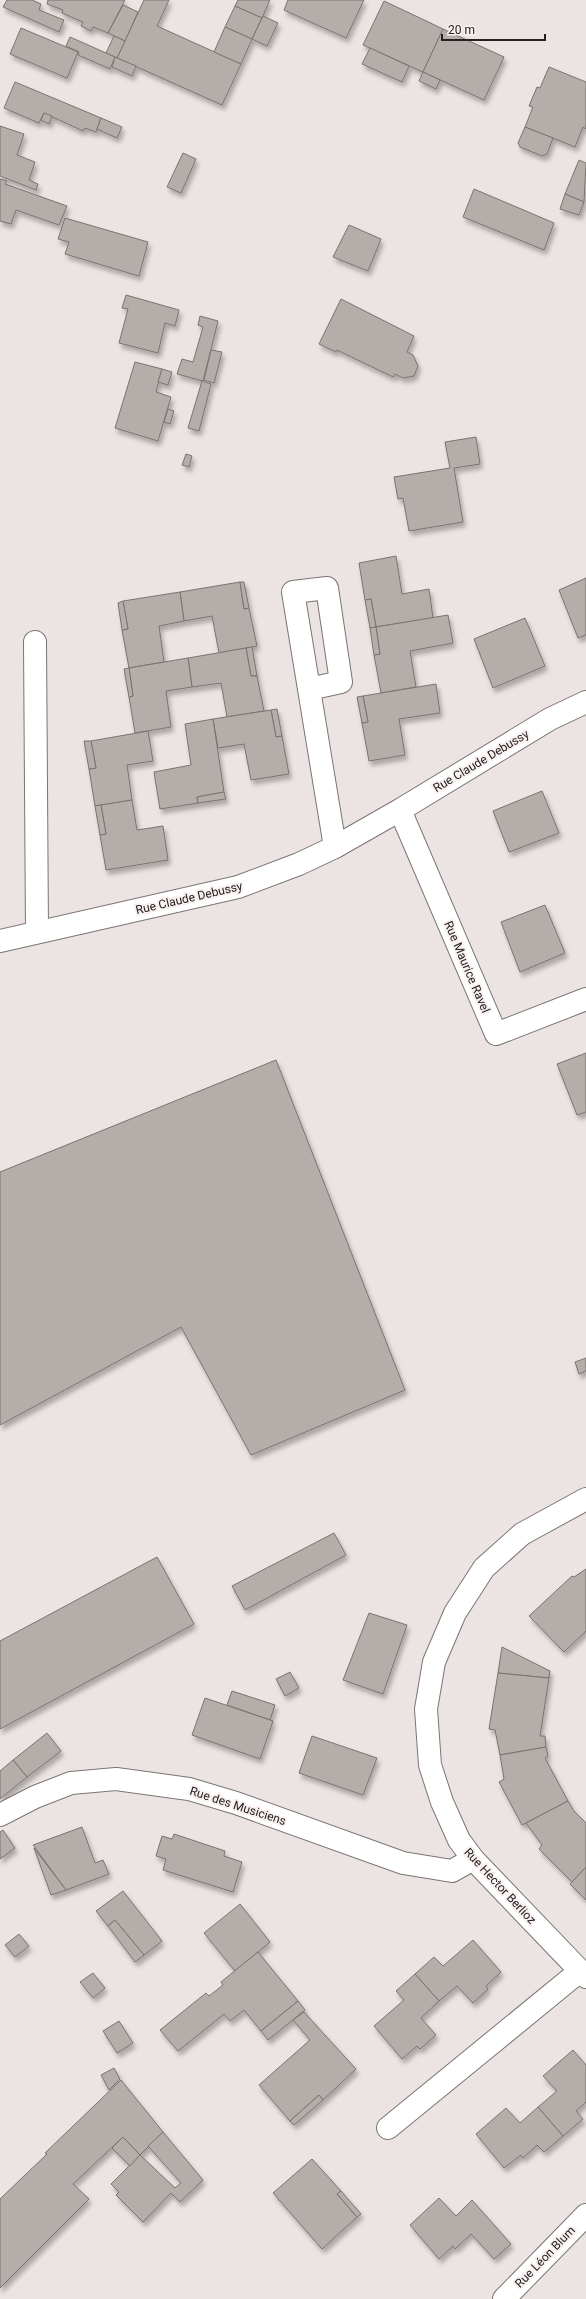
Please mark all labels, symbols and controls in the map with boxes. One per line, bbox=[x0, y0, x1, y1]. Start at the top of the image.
scale bar bbox=[442, 16, 545, 42]
text: 20 m bbox=[448, 23, 475, 37]
street label: Rue Claude Debussy bbox=[431, 727, 532, 795]
street label: Rue Claude Debussy bbox=[134, 879, 244, 917]
street label: Rue Maurice Ravel bbox=[441, 919, 493, 1015]
street label: Rue des Musiciens bbox=[188, 1784, 288, 1828]
street label: Rue Hector Berlioz bbox=[461, 1845, 539, 1927]
street label: Rue Léon Blum bbox=[512, 2223, 578, 2291]

